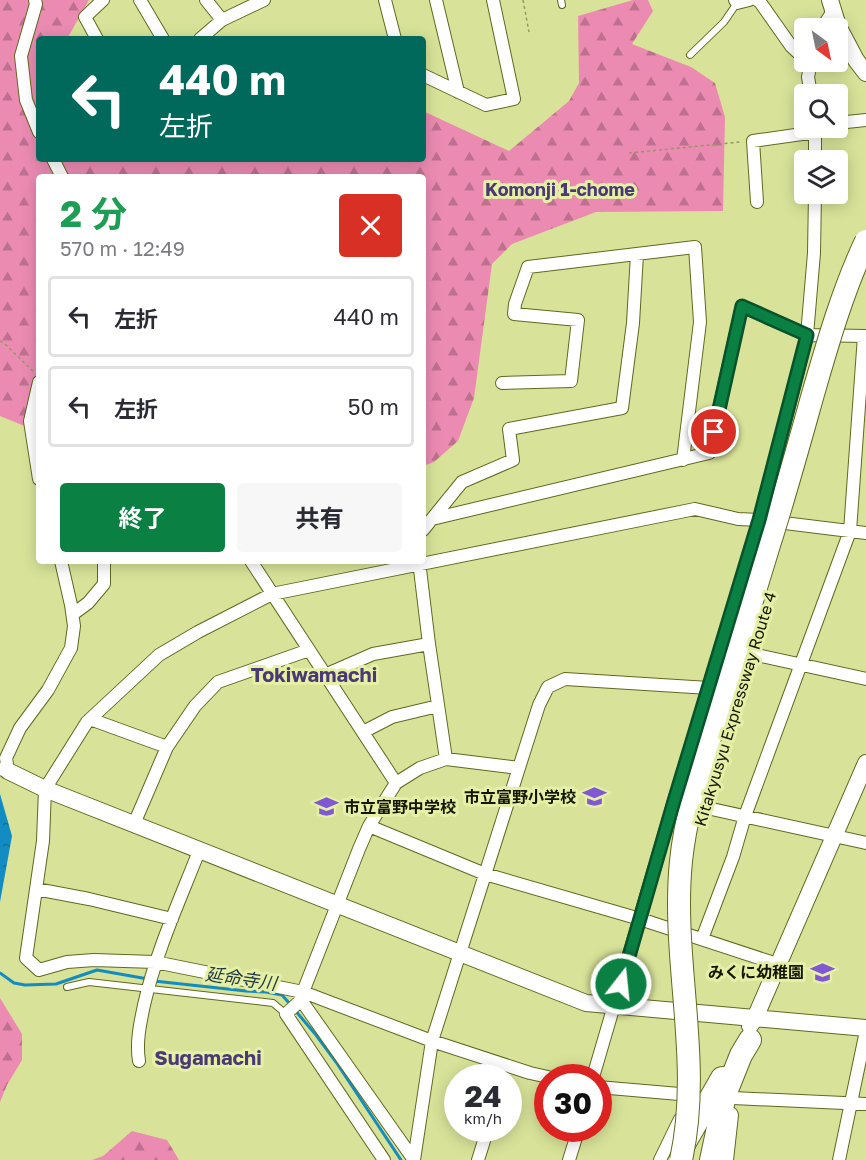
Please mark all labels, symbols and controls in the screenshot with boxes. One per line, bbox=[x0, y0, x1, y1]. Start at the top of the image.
north arrow bbox=[794, 18, 848, 72]
map controls bbox=[794, 18, 848, 204]
text: 440 m bbox=[159, 54, 286, 104]
icon: left bbox=[60, 60, 138, 138]
button: search bbox=[794, 84, 848, 138]
text: 左折 bbox=[159, 110, 213, 142]
button: layers bbox=[794, 150, 848, 204]
district label: Komonji 1-chome bbox=[485, 178, 635, 200]
text: 2 分 bbox=[60, 192, 127, 235]
button: close bbox=[339, 194, 402, 257]
text: 570 m · 12:49 bbox=[60, 236, 185, 260]
icon: left bbox=[63, 300, 96, 333]
text: 440 m bbox=[334, 303, 399, 330]
text: 左折 bbox=[114, 305, 158, 332]
icon: left bbox=[63, 390, 96, 423]
text: 50 m bbox=[348, 393, 399, 420]
text: 左折 bbox=[114, 395, 158, 422]
pin bbox=[688, 406, 739, 457]
icon: arrive bbox=[697, 415, 730, 448]
button: 終了 bbox=[60, 483, 225, 552]
button: 共有 bbox=[237, 483, 402, 552]
street label: Kitakyusyu Expressway Route 4 bbox=[690, 589, 780, 829]
district label: Tokiwamachi bbox=[251, 662, 377, 686]
school or university icon: 市立富野小学校 bbox=[581, 784, 607, 810]
place label: 市立富野小学校 bbox=[464, 787, 576, 807]
school or university icon: 市立富野中学校 bbox=[313, 794, 339, 820]
place label: 市立富野中学校 bbox=[344, 797, 456, 817]
position arrow bbox=[589, 952, 653, 1016]
school or university icon: みくに幼稚園 bbox=[809, 959, 835, 985]
water label: 延命寺川 bbox=[204, 962, 280, 994]
place label: みくに幼稚園 bbox=[708, 962, 804, 982]
district label: Sugamachi bbox=[154, 1045, 262, 1069]
speed limit sign: 30 bbox=[534, 1064, 612, 1142]
text: 24 bbox=[464, 1078, 502, 1114]
text: km/h bbox=[464, 1109, 502, 1127]

